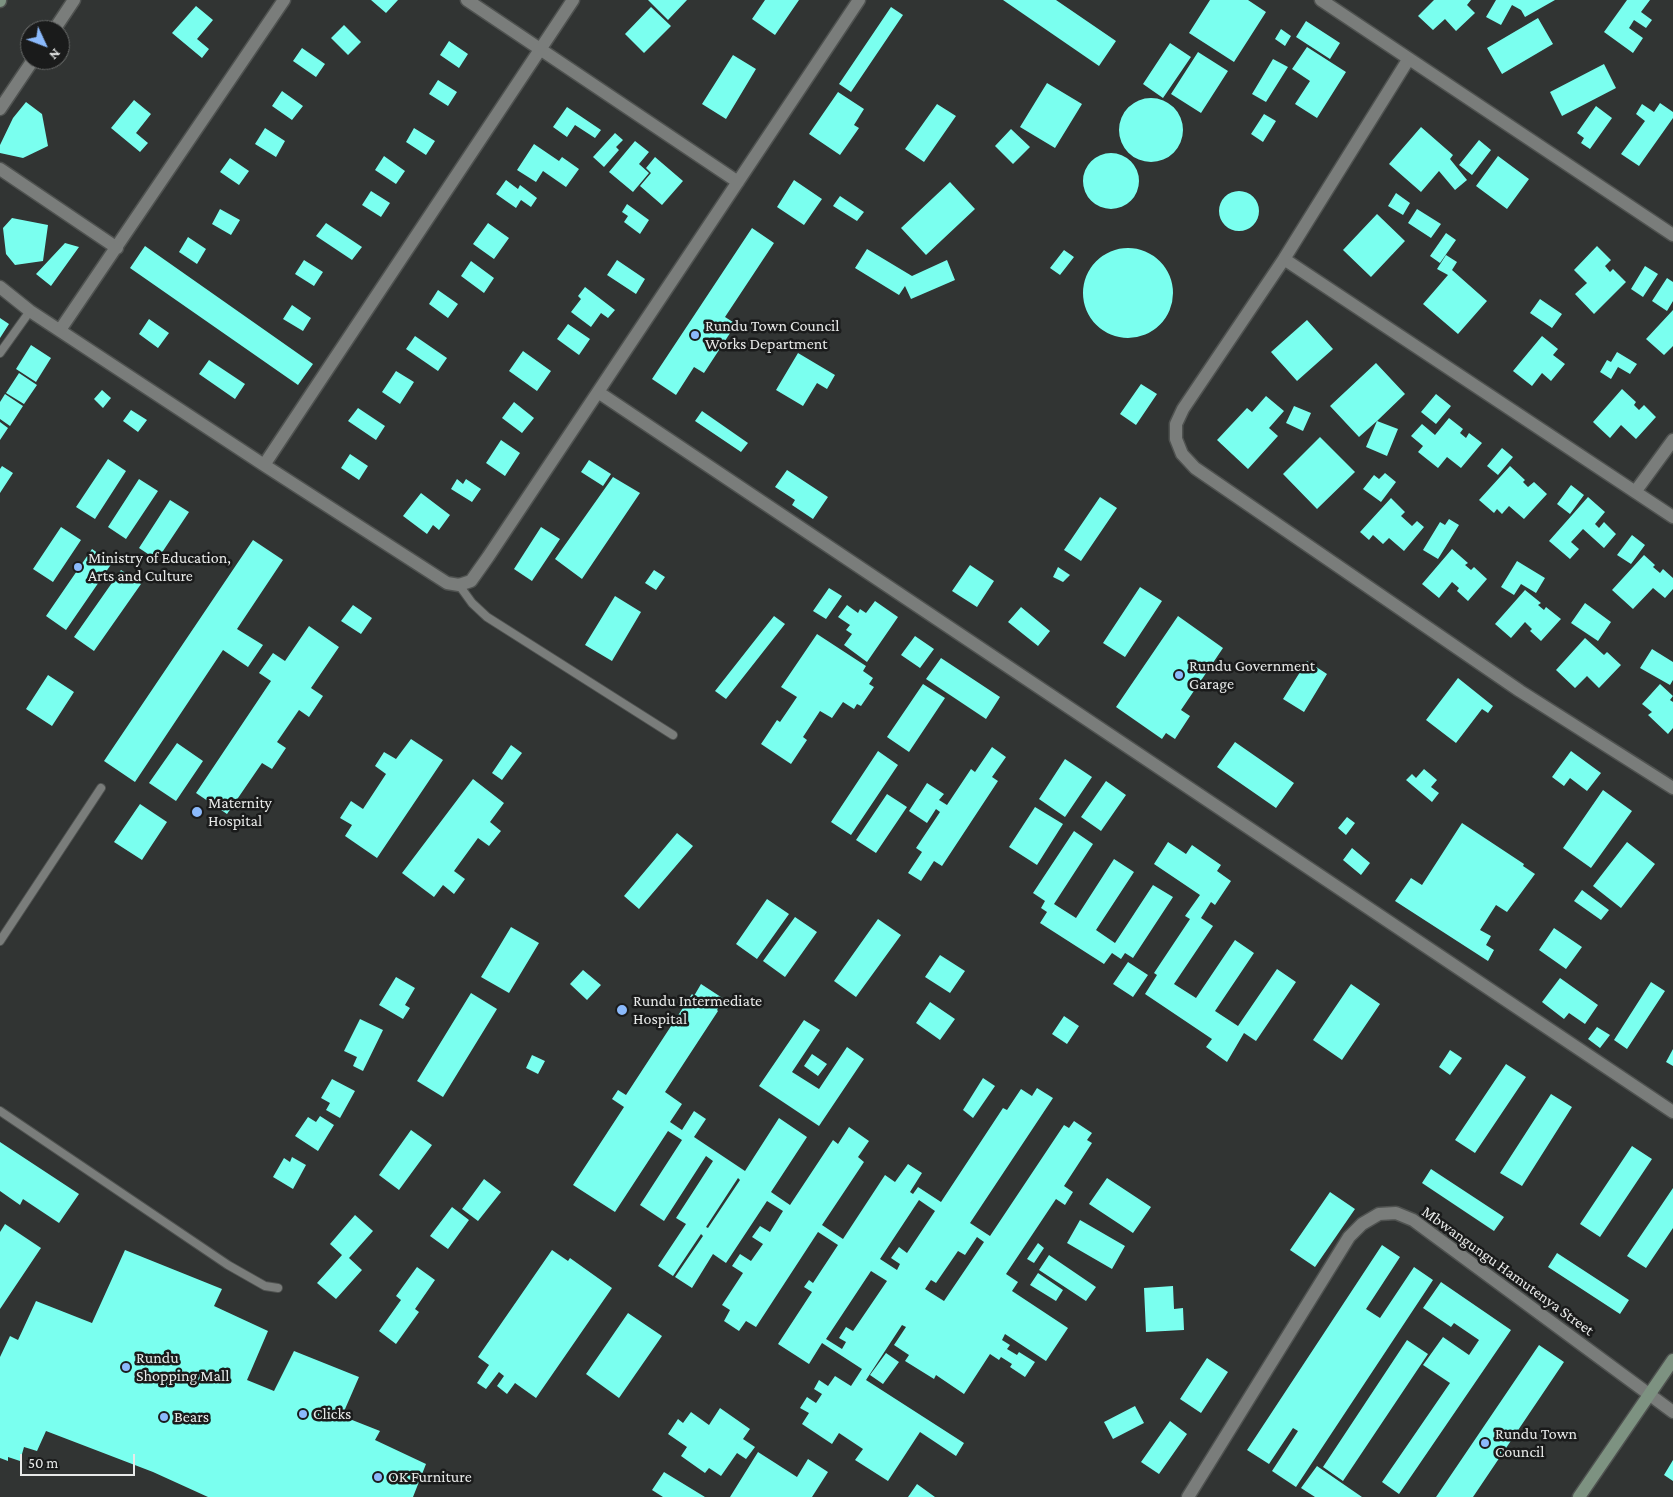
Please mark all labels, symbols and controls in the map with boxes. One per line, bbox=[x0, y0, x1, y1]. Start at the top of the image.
north arrow bbox=[20, 20, 70, 70]
text: N bbox=[46, 46, 64, 63]
place label: Rundu Town Council Works Department bbox=[705, 316, 839, 354]
marker: Rundu Town Council Works Department bbox=[689, 329, 701, 341]
place label: Ministry of Education, Arts and Culture bbox=[88, 548, 231, 586]
marker: Ministry of Education, Arts and Culture bbox=[72, 561, 84, 573]
place label: Rundu Government Garage bbox=[1189, 656, 1315, 694]
marker: Rundu Government Garage bbox=[1173, 669, 1185, 681]
place label: Maternity Hospital bbox=[208, 793, 272, 831]
marker: Maternity Hospital bbox=[190, 805, 204, 819]
place label: Rundu Intermediate Hospital bbox=[633, 991, 762, 1029]
marker: Rundu Intermediate Hospital bbox=[615, 1003, 629, 1017]
street label: Mbwangungu Hamutenya Street bbox=[1418, 1202, 1598, 1340]
place label: Rundu Shopping Mall bbox=[136, 1348, 229, 1386]
marker: Rundu Shopping Mall bbox=[120, 1361, 132, 1373]
place label: Clicks bbox=[313, 1404, 351, 1424]
place label: Bears bbox=[174, 1407, 209, 1427]
marker: Clicks bbox=[297, 1408, 309, 1420]
marker: Bears bbox=[158, 1411, 170, 1423]
place label: Rundu Town Council bbox=[1495, 1424, 1577, 1462]
marker: Rundu Town Council bbox=[1479, 1437, 1491, 1449]
scale bar bbox=[22, 1444, 138, 1476]
text: 50 m bbox=[28, 1455, 58, 1471]
place label: OK Furniture bbox=[388, 1467, 472, 1487]
marker: OK Furniture bbox=[372, 1471, 384, 1483]

